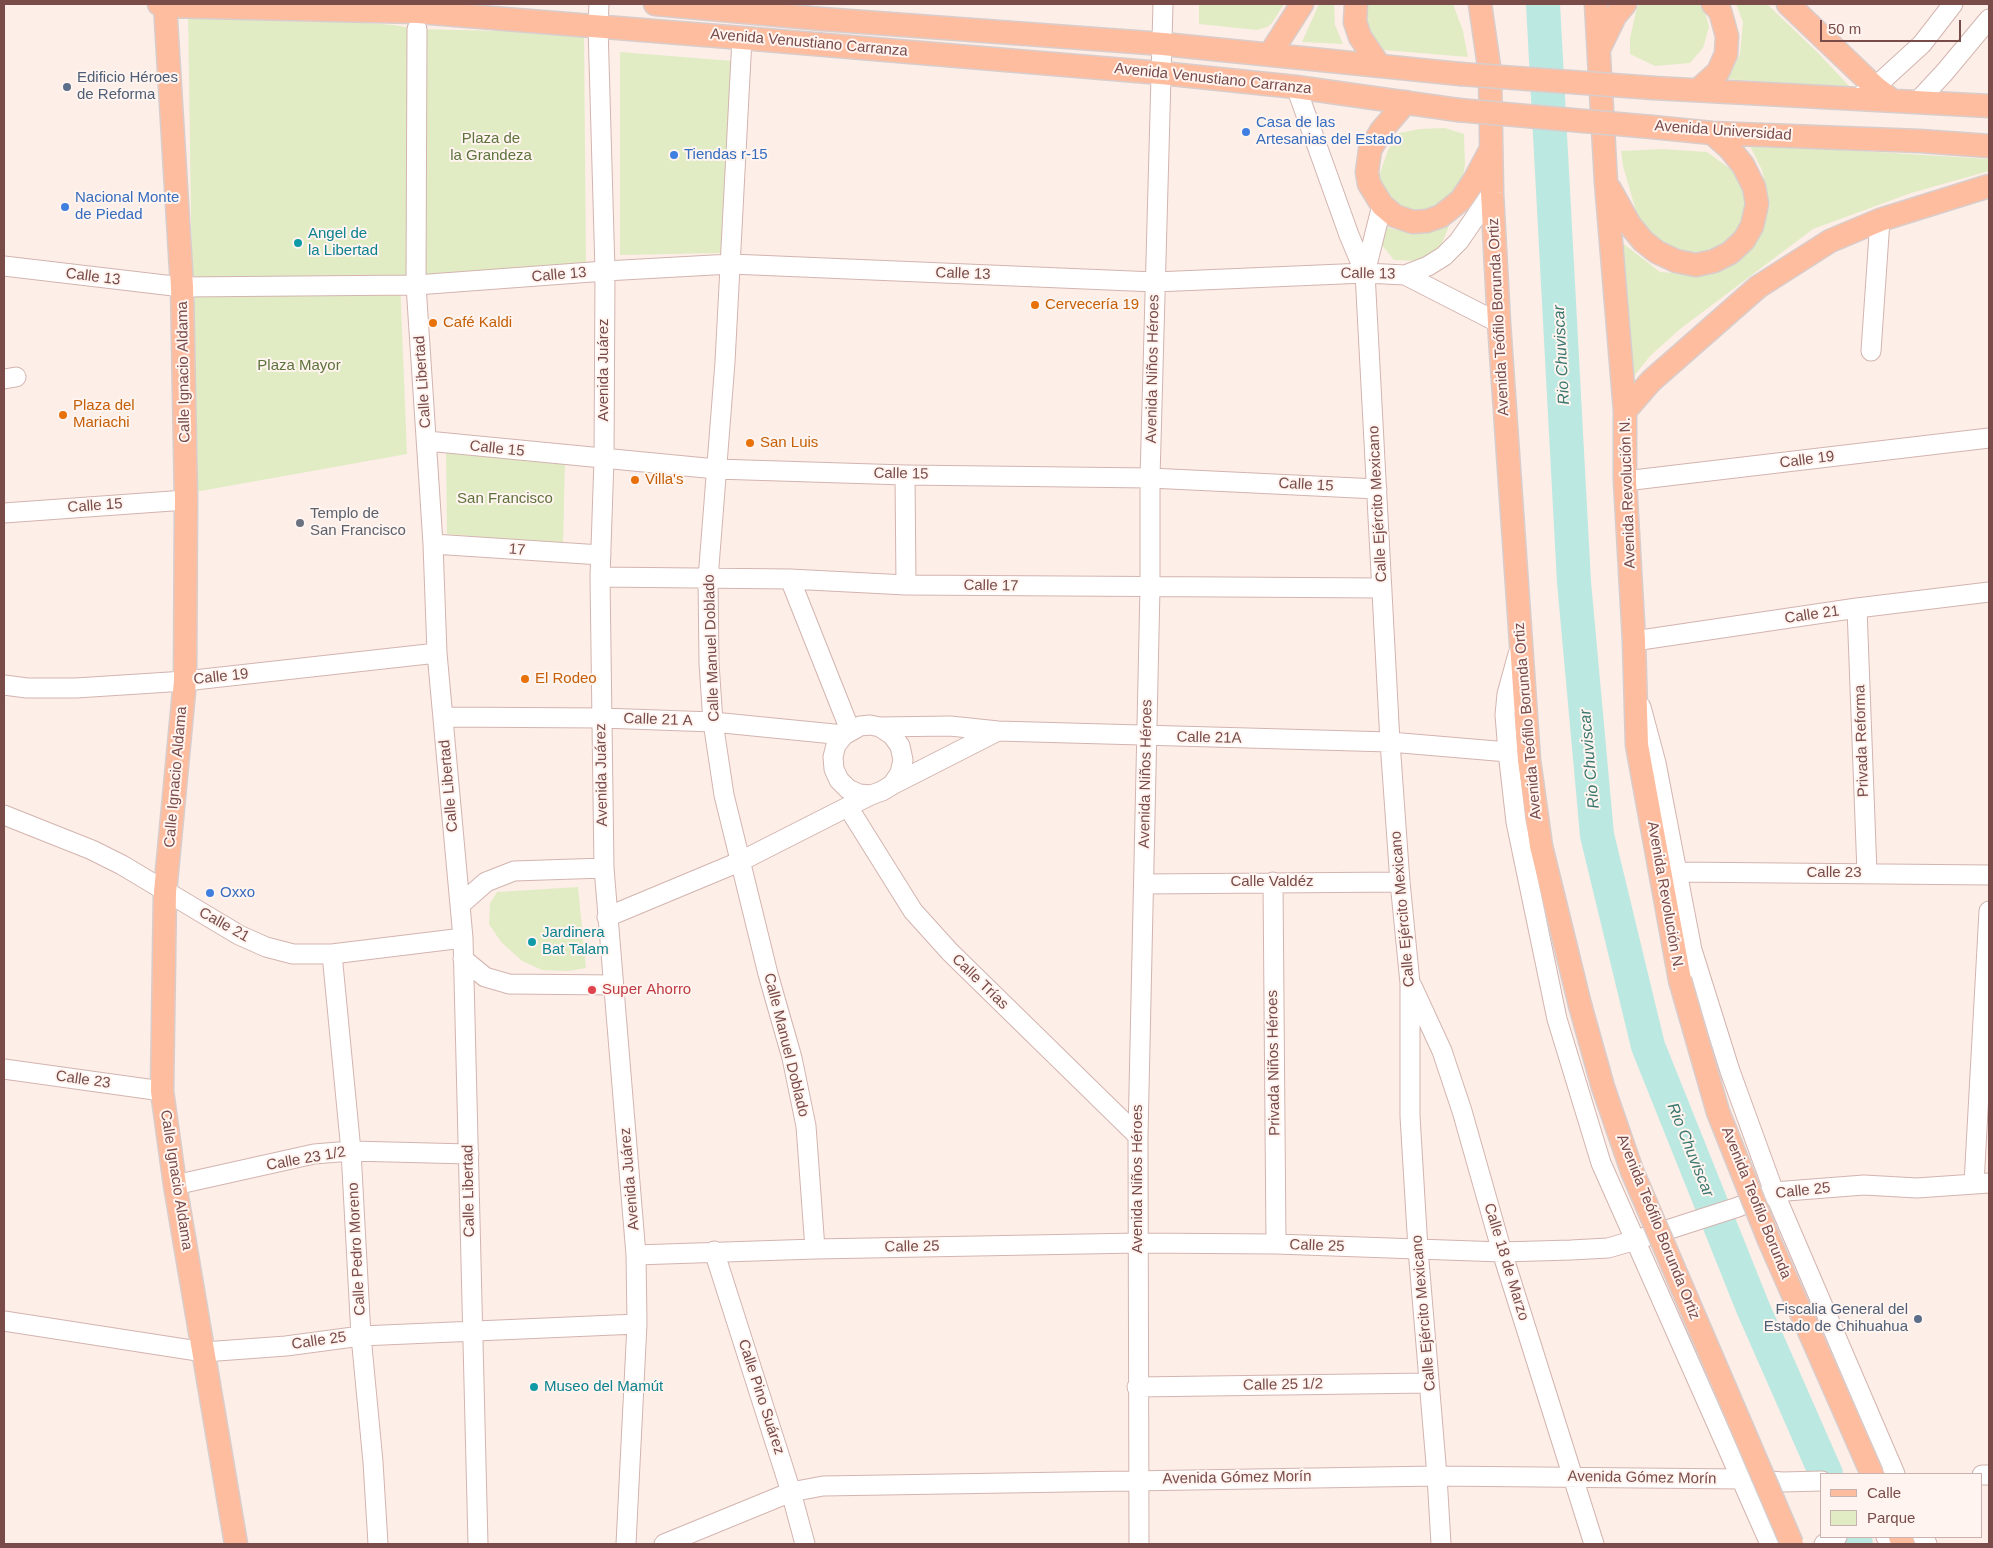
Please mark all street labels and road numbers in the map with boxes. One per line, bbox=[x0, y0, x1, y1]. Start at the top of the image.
street label: Avenida Venustiano Carranza bbox=[709, 25, 909, 61]
street label: Avenida Venustiano Carranza bbox=[1114, 60, 1312, 98]
street label: Avenida Universidad bbox=[1654, 117, 1792, 145]
street label: Avenida Teófilo Borunda Ortiz bbox=[1485, 218, 1513, 416]
street label: Calle 13 bbox=[531, 264, 587, 286]
street label: Calle 13 bbox=[935, 264, 991, 284]
street label: Calle 13 bbox=[65, 265, 121, 289]
street label: Calle 13 bbox=[1340, 265, 1396, 283]
street label: Avenida Niños Héroes bbox=[1143, 294, 1163, 444]
street label: Calle Ignacio Aldama bbox=[174, 301, 194, 443]
street label: Avenida Juárez bbox=[595, 318, 613, 422]
street label: Calle Libertad bbox=[411, 335, 435, 429]
street label: Avenida Revolución N. bbox=[1616, 417, 1640, 569]
street label: Calle Ejército Mexicano bbox=[1365, 425, 1391, 583]
street label: Calle 15 bbox=[469, 437, 525, 461]
street label: Calle 19 bbox=[1779, 448, 1835, 472]
street label: Calle 15 bbox=[873, 465, 929, 483]
street label: Calle 15 bbox=[1278, 475, 1334, 495]
street label: Calle 15 bbox=[67, 495, 123, 517]
street label: 17 bbox=[508, 540, 526, 560]
street label: Calle Manuel Doblado bbox=[700, 574, 724, 722]
street label: Calle 17 bbox=[963, 577, 1019, 595]
street label: Calle 21 bbox=[1783, 602, 1841, 628]
street label: Avenida Teófilo Borunda Ortiz bbox=[1510, 622, 1546, 820]
street label: Calle 19 bbox=[193, 665, 249, 689]
street label: Privada Reforma bbox=[1851, 684, 1873, 798]
street label: Avenida Niños Héroes bbox=[1136, 699, 1156, 849]
street label: Calle Ignacio Aldama bbox=[161, 706, 191, 848]
street label: Calle 21 A bbox=[623, 710, 693, 730]
street label: Avenida Juárez bbox=[592, 723, 612, 827]
street label: Calle 21A bbox=[1176, 728, 1242, 748]
street label: Calle Libertad bbox=[436, 739, 462, 833]
street label: Avenida Revolución N. bbox=[1643, 820, 1687, 972]
street label: Calle Ejército Mexicano bbox=[1387, 830, 1419, 988]
street label: Calle 23 bbox=[1806, 864, 1862, 882]
street label: Calle Valdéz bbox=[1230, 873, 1314, 891]
street label: Calle 21 bbox=[196, 904, 252, 946]
street label: Calle Trías bbox=[948, 951, 1012, 1013]
street label: Calle Manuel Doblado bbox=[759, 971, 813, 1119]
street label: Privada Niños Héroes bbox=[1264, 990, 1284, 1136]
street label: Calle 23 bbox=[54, 1067, 112, 1093]
street label: Avenida Niños Héroes bbox=[1129, 1105, 1147, 1253]
street label: Calle Ignacio Aldama bbox=[156, 1109, 196, 1251]
street label: Avenida Teofilo Borunda bbox=[1717, 1124, 1795, 1282]
street label: Avenida Juárez bbox=[617, 1127, 643, 1231]
street label: Avenida Teófilo Borunda Ortiz bbox=[1613, 1132, 1703, 1322]
street label: Calle 23 1/2 bbox=[265, 1143, 347, 1175]
street label: Calle Libertad bbox=[459, 1145, 479, 1237]
street label: Calle 25 bbox=[1775, 1179, 1831, 1203]
street label: Calle Pedro Moreno bbox=[345, 1182, 369, 1316]
street label: Calle 18 de Marzo bbox=[1480, 1201, 1532, 1323]
street label: Calle Ejército Mexicano bbox=[1408, 1234, 1440, 1392]
street label: Calle 25 bbox=[1289, 1236, 1345, 1256]
street label: Calle 25 bbox=[884, 1238, 940, 1256]
street label: Calle 25 bbox=[290, 1328, 348, 1354]
street label: Calle Pino Suárez bbox=[734, 1337, 788, 1457]
street label: Calle 25 1/2 bbox=[1243, 1375, 1323, 1395]
street label: Avenida Gómez Morín bbox=[1162, 1468, 1312, 1488]
street label: Avenida Gómez Morín bbox=[1567, 1468, 1717, 1488]

